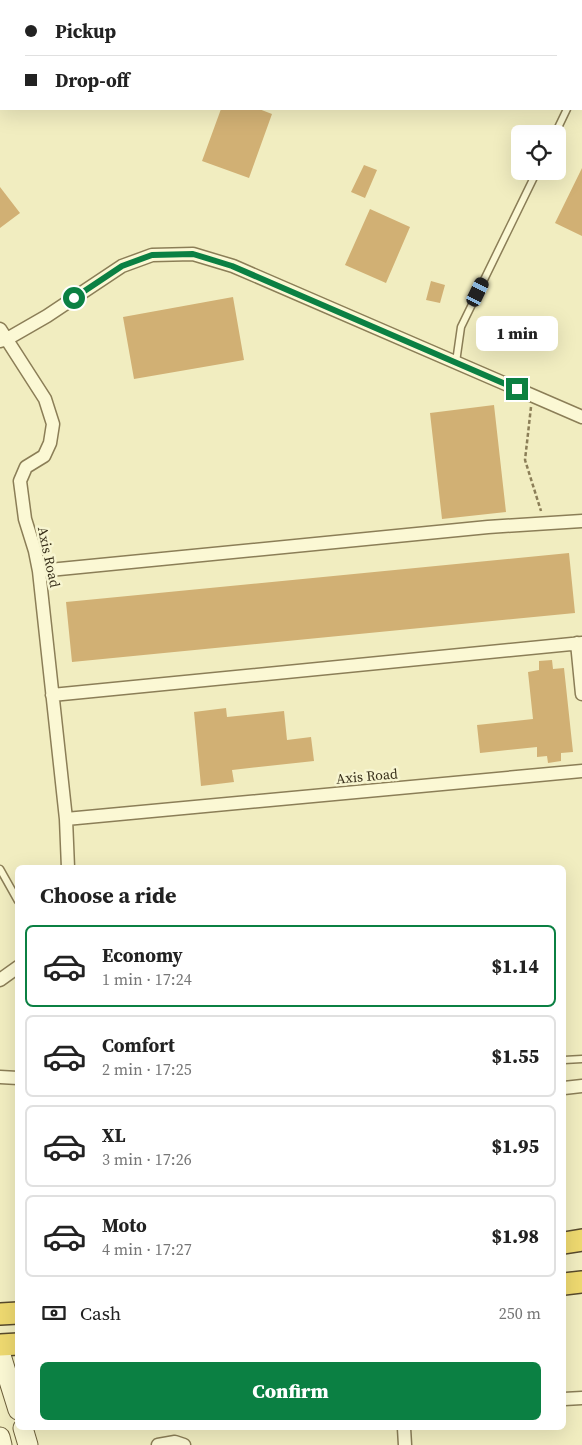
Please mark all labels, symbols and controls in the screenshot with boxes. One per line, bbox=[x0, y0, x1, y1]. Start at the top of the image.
text: Pickup bbox=[55, 18, 116, 44]
text: Drop-off bbox=[55, 67, 129, 93]
map controls bbox=[511, 125, 566, 180]
button: locate bbox=[511, 125, 566, 180]
car bbox=[464, 275, 491, 309]
route start bbox=[63, 287, 85, 309]
callout: 1 min bbox=[476, 316, 558, 352]
text: 1 min bbox=[496, 322, 538, 344]
route end bbox=[506, 378, 528, 400]
street label: Axis Road bbox=[33, 525, 65, 589]
street label: Axis Road bbox=[335, 763, 399, 789]
text: Choose a ride bbox=[40, 880, 177, 910]
text: Economy bbox=[102, 942, 183, 968]
icon: car bbox=[42, 944, 87, 989]
text: $1.14 bbox=[491, 953, 539, 979]
text: 1 min · 17:24 bbox=[102, 968, 192, 990]
text: Comfort bbox=[102, 1032, 175, 1058]
icon: car bbox=[42, 1034, 87, 1079]
text: $1.55 bbox=[491, 1043, 539, 1069]
text: 2 min · 17:25 bbox=[102, 1058, 192, 1080]
text: XL bbox=[102, 1122, 125, 1148]
icon: car bbox=[42, 1124, 87, 1169]
text: $1.95 bbox=[491, 1133, 539, 1159]
text: 3 min · 17:26 bbox=[102, 1148, 192, 1170]
text: Moto bbox=[102, 1212, 147, 1238]
icon: car bbox=[42, 1214, 87, 1259]
text: $1.98 bbox=[491, 1223, 539, 1249]
text: 4 min · 17:27 bbox=[102, 1238, 192, 1260]
icon: cash bbox=[40, 1299, 68, 1327]
text: Cash bbox=[80, 1300, 121, 1326]
text: 250 m bbox=[499, 1302, 541, 1324]
button: Confirm bbox=[40, 1362, 541, 1420]

